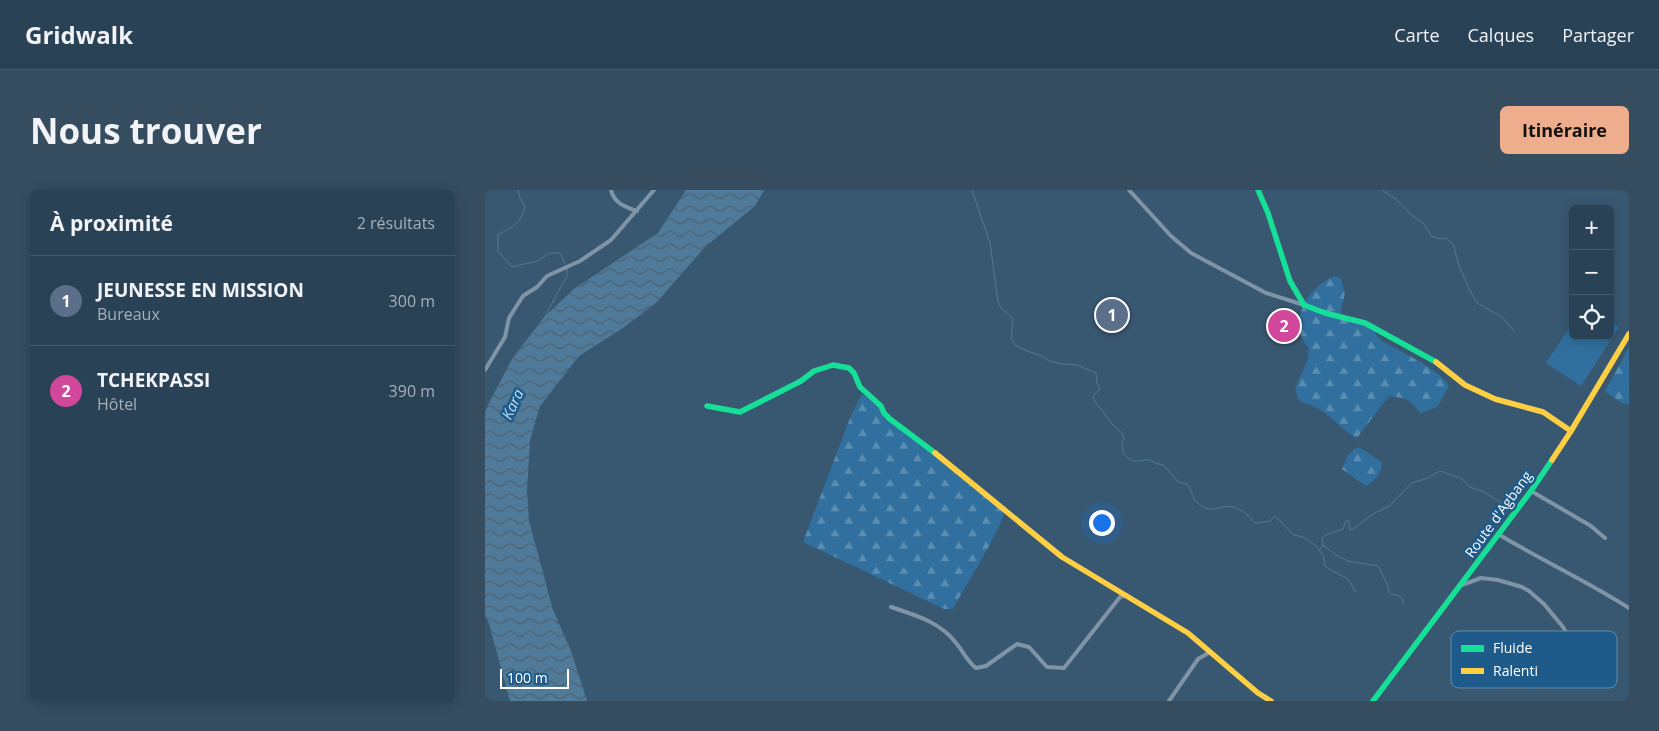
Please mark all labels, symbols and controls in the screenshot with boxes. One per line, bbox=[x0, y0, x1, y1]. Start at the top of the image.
text: Gridwalk bbox=[25, 18, 133, 51]
text: Carte bbox=[1394, 23, 1440, 47]
text: Calques bbox=[1468, 23, 1534, 47]
text: Partager bbox=[1562, 23, 1634, 47]
button: Itinéraire bbox=[1500, 106, 1629, 154]
text: Nous trouver bbox=[30, 107, 262, 154]
map controls bbox=[1569, 205, 1614, 340]
button: + bbox=[1569, 205, 1614, 250]
text: À proximité bbox=[50, 209, 173, 237]
text: 2 résultats bbox=[357, 212, 435, 234]
button: − bbox=[1569, 250, 1614, 295]
text: JEUNESSE EN MISSION bbox=[97, 277, 304, 303]
text: 1 bbox=[61, 290, 71, 312]
text: 300 m bbox=[389, 290, 435, 312]
button: locate bbox=[1569, 295, 1614, 340]
pin: 1 bbox=[1096, 296, 1128, 334]
text: Bureaux bbox=[97, 303, 160, 325]
pin: 2 bbox=[1268, 307, 1300, 345]
text: TCHEKPASSI bbox=[97, 367, 210, 393]
text: 2 bbox=[61, 380, 71, 402]
text: 390 m bbox=[389, 380, 435, 402]
water label: Kara bbox=[496, 385, 528, 422]
text: Hôtel bbox=[97, 393, 137, 415]
street label: Route d'Agbang bbox=[1460, 467, 1536, 561]
your location bbox=[1089, 510, 1115, 536]
legend bbox=[1451, 631, 1617, 688]
text: Fluide bbox=[1493, 638, 1532, 657]
text: Ralenti bbox=[1493, 661, 1538, 680]
scale bar bbox=[500, 666, 569, 689]
text: 100 m bbox=[507, 668, 548, 687]

